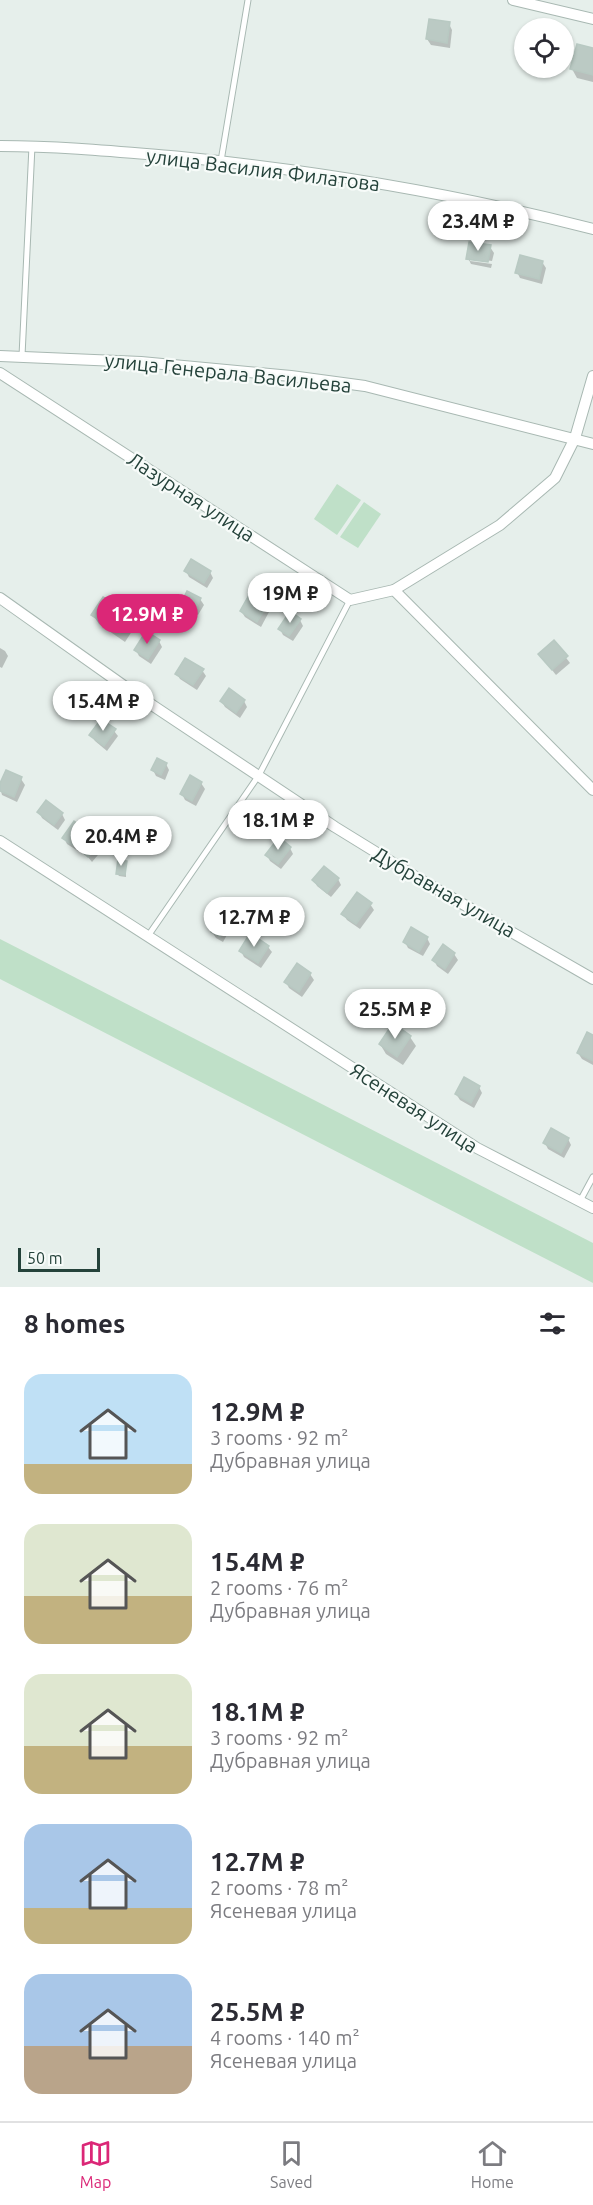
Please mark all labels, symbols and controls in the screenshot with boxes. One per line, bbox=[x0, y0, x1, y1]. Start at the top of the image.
map controls bbox=[514, 18, 574, 78]
button: locate bbox=[514, 18, 574, 78]
street label: улица Василия Филатова bbox=[145, 144, 381, 195]
pin: 23.4M ₽ bbox=[423, 201, 533, 252]
text: 23.4M ₽ bbox=[442, 209, 514, 232]
street label: улица Генерала Васильева bbox=[103, 348, 353, 397]
street label: Лазурная улица bbox=[123, 447, 259, 546]
pin: 19M ₽ bbox=[248, 573, 332, 624]
text: 19M ₽ bbox=[262, 581, 318, 604]
pin: 12.9M ₽ bbox=[92, 594, 202, 645]
text: 12.9M ₽ bbox=[111, 602, 183, 625]
pin: 15.4M ₽ bbox=[48, 681, 158, 732]
text: 15.4M ₽ bbox=[67, 689, 139, 712]
pin: 18.1M ₽ bbox=[223, 800, 333, 851]
text: 18.1M ₽ bbox=[242, 808, 314, 831]
pin: 20.4M ₽ bbox=[66, 816, 176, 867]
text: 20.4M ₽ bbox=[85, 824, 157, 847]
street label: Дубравная улица bbox=[369, 841, 520, 942]
pin: 12.7M ₽ bbox=[199, 897, 309, 948]
text: 12.7M ₽ bbox=[218, 905, 290, 928]
pin: 25.5M ₽ bbox=[340, 989, 450, 1040]
text: 25.5M ₽ bbox=[359, 997, 431, 1020]
street label: Ясеневая улица bbox=[346, 1058, 482, 1157]
scale bar bbox=[18, 1245, 100, 1272]
text: 50 m bbox=[27, 1249, 63, 1267]
icon: filters bbox=[536, 1307, 569, 1340]
text: 8 homes bbox=[24, 1309, 125, 1338]
text: 12.9M ₽ bbox=[210, 1397, 304, 1426]
icon: home bbox=[72, 1398, 144, 1470]
text: 3 rooms · 92 m² bbox=[210, 1426, 348, 1449]
text: Дубравная улица bbox=[210, 1449, 371, 1472]
text: 15.4M ₽ bbox=[210, 1547, 304, 1576]
icon: home bbox=[72, 1548, 144, 1620]
text: 2 rooms · 76 m² bbox=[210, 1576, 348, 1599]
text: Дубравная улица bbox=[210, 1599, 371, 1622]
text: 18.1M ₽ bbox=[210, 1697, 304, 1726]
icon: home bbox=[72, 1698, 144, 1770]
text: 3 rooms · 92 m² bbox=[210, 1726, 348, 1749]
text: Дубравная улица bbox=[210, 1749, 371, 1772]
text: 12.7M ₽ bbox=[210, 1847, 304, 1876]
icon: home bbox=[72, 1848, 144, 1920]
text: 2 rooms · 78 m² bbox=[210, 1876, 348, 1899]
text: Ясеневая улица bbox=[210, 1899, 357, 1922]
text: 25.5M ₽ bbox=[210, 1997, 304, 2026]
icon: home bbox=[72, 1998, 144, 2070]
text: 4 rooms · 140 m² bbox=[210, 2026, 360, 2049]
text: Ясеневая улица bbox=[210, 2049, 357, 2072]
tab: Map bbox=[79, 2137, 112, 2191]
tab: Saved bbox=[270, 2137, 313, 2191]
tab: Home bbox=[471, 2137, 514, 2191]

